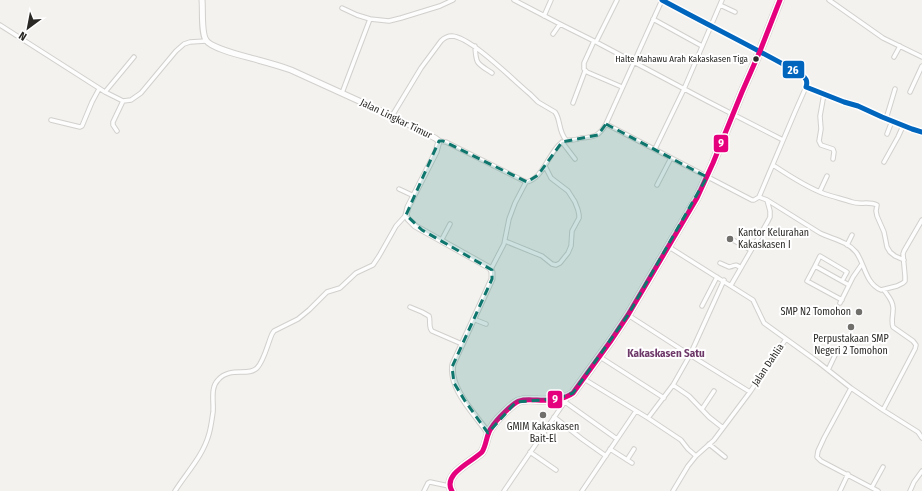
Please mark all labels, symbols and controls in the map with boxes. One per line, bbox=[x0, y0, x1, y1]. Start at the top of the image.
north arrow bbox=[8, 8, 48, 48]
text: N bbox=[17, 29, 29, 43]
place label: Halte Mahawu Arah Kakaskasen Tiga bbox=[615, 54, 749, 64]
marker: Halte Mahawu Arah Kakaskasen Tiga bbox=[751, 54, 761, 64]
line badge: 26 bbox=[782, 60, 805, 79]
text: 26 bbox=[787, 64, 799, 77]
street label: Jalan Lingkar Timur bbox=[358, 96, 434, 142]
line badge: 9 bbox=[713, 134, 729, 153]
text: 9 bbox=[718, 137, 724, 150]
place label: Kantor Kelurahan Kakaskasen I bbox=[738, 227, 809, 251]
marker: Kantor Kelurahan Kakaskasen I bbox=[725, 234, 735, 244]
place label: SMP N2 Tomohon bbox=[781, 306, 851, 318]
marker: SMP N2 Tomohon bbox=[854, 307, 864, 317]
marker: Perpustakaan SMP Negeri 2 Tomohon bbox=[846, 322, 856, 332]
place label: Perpustakaan SMP Negeri 2 Tomohon bbox=[813, 333, 889, 357]
street label: Jalan Dahlia bbox=[749, 341, 787, 388]
district label: Kakaskasen Satu bbox=[627, 347, 705, 360]
line badge: 9 bbox=[547, 390, 563, 409]
text: 9 bbox=[552, 393, 558, 406]
marker: GMIM Kakaskasen Bait-El bbox=[538, 410, 548, 420]
place label: GMIM Kakaskasen Bait-El bbox=[507, 421, 579, 445]

